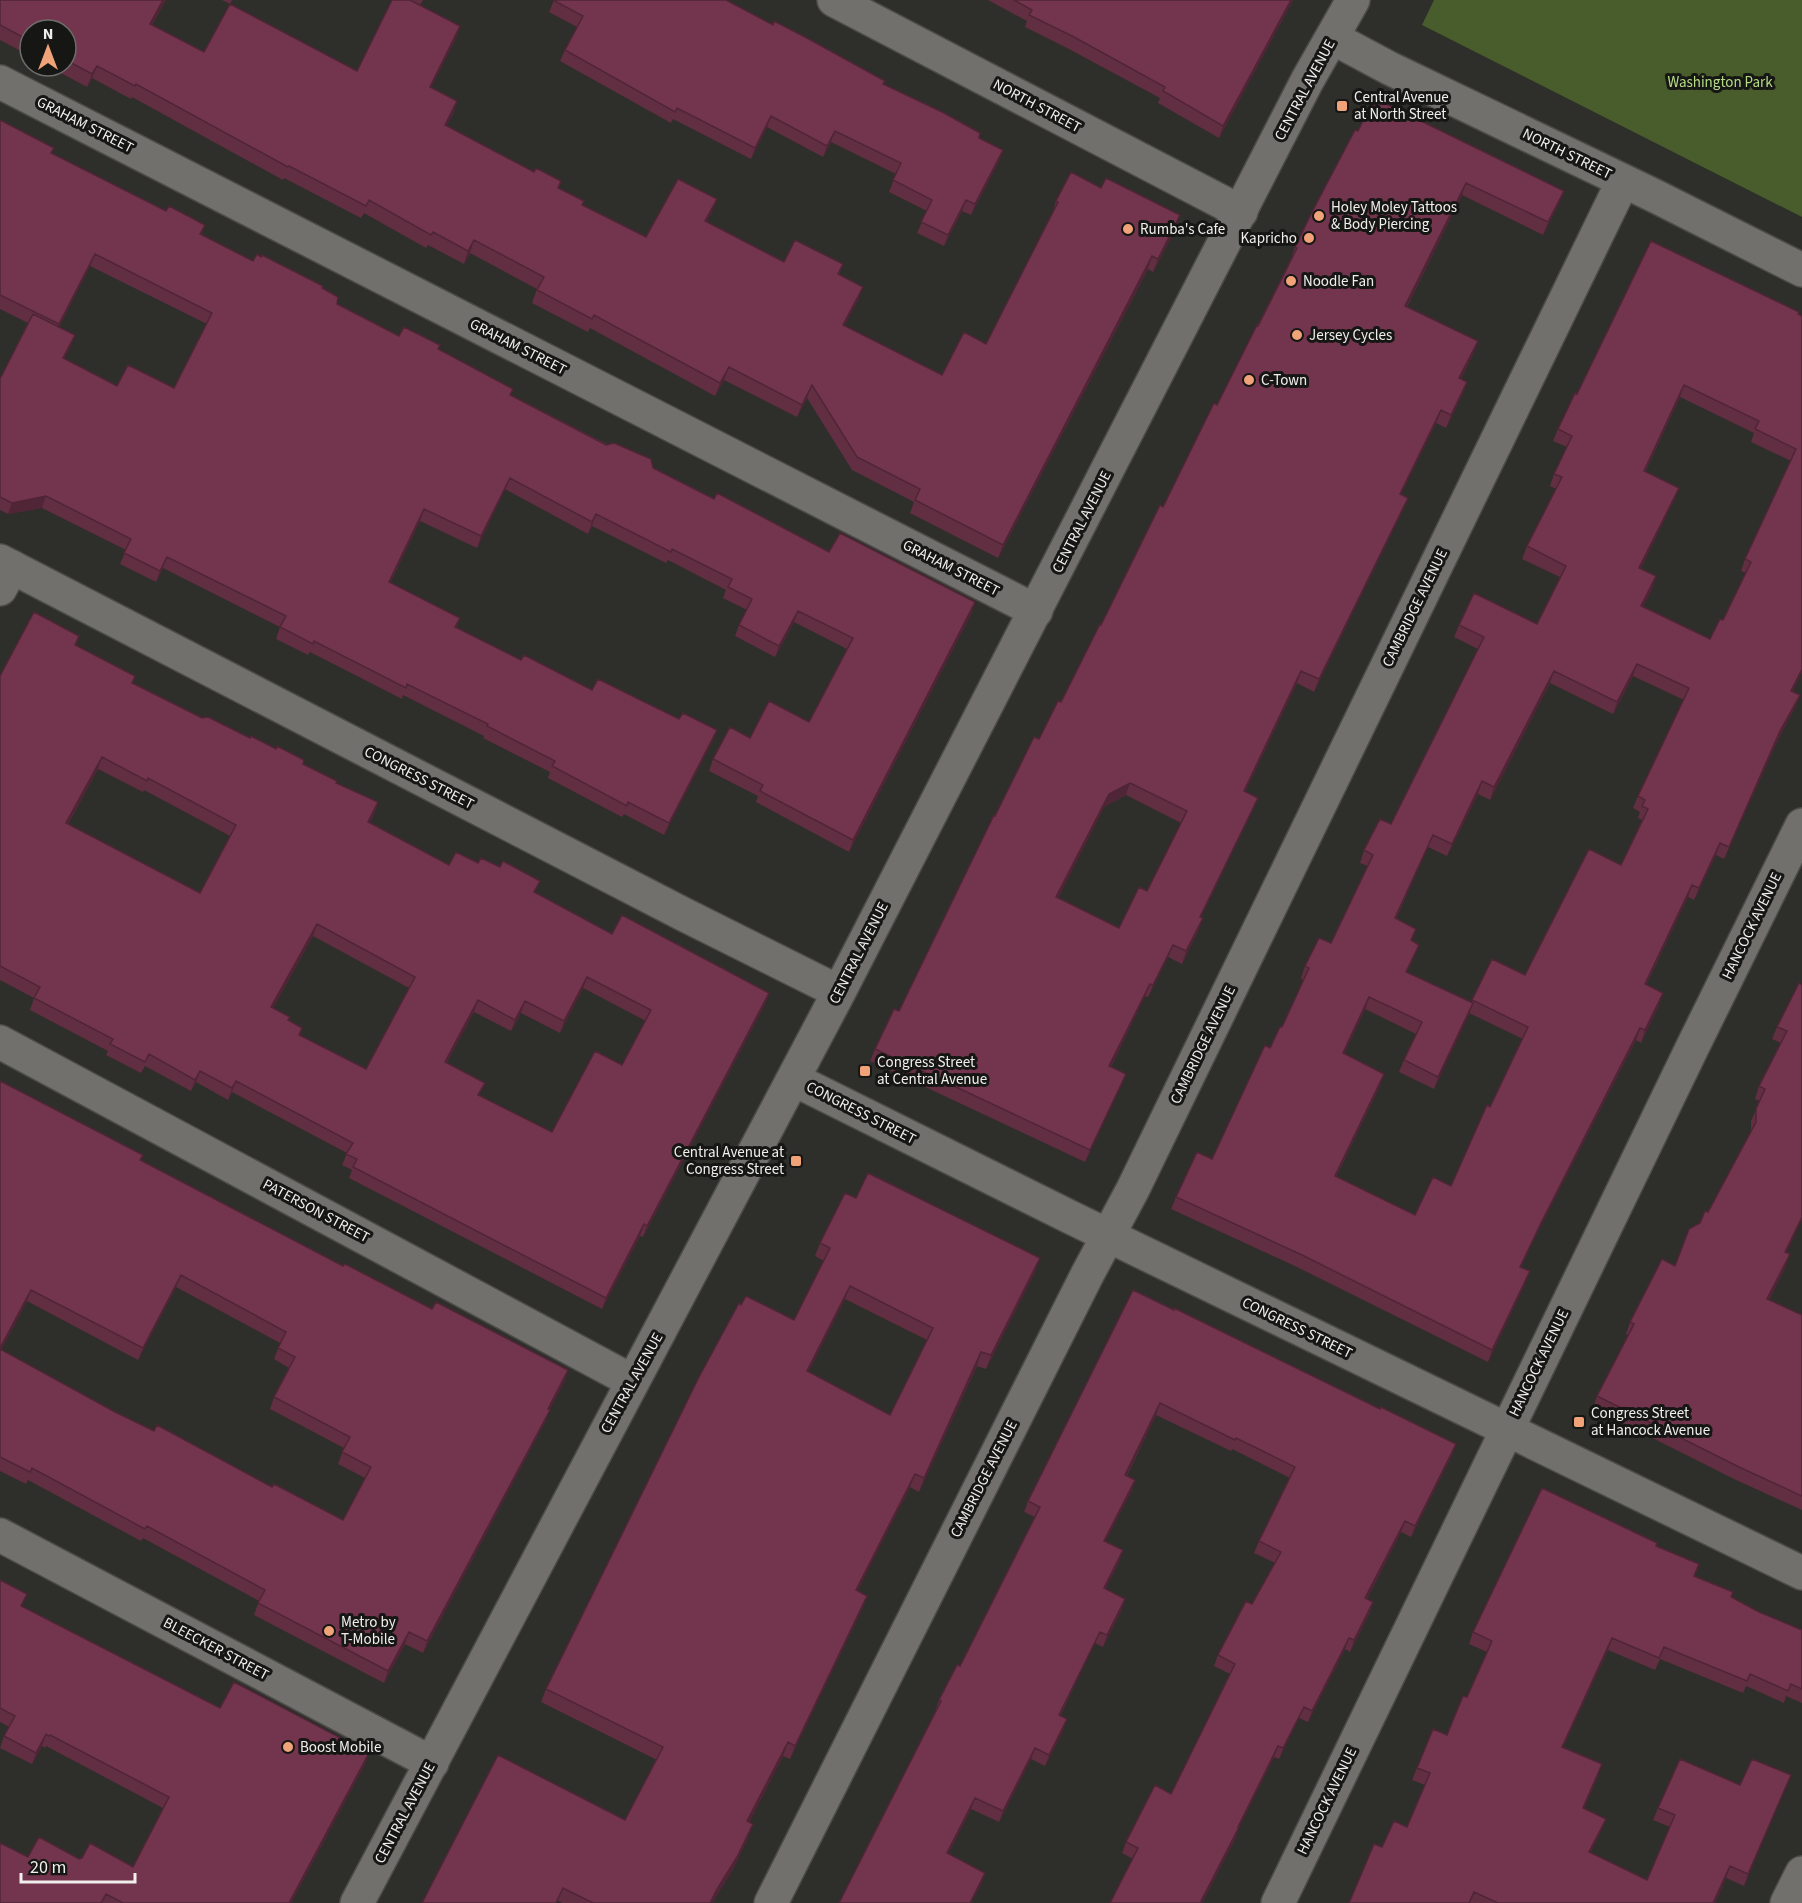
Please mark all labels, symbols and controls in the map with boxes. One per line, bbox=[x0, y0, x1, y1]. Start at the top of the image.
north arrow bbox=[18, 18, 78, 78]
text: N bbox=[43, 23, 53, 45]
street label: CENTRAL AVENUE bbox=[1269, 36, 1341, 144]
park label: Washington Park bbox=[1667, 72, 1773, 93]
street label: NORTH STREET bbox=[989, 74, 1085, 138]
place label: Central Avenue at North Street bbox=[1354, 87, 1449, 125]
street label: GRAHAM STREET bbox=[33, 92, 137, 158]
marker: Central Avenue at North Street bbox=[1335, 99, 1349, 113]
street label: NORTH STREET bbox=[1519, 123, 1615, 185]
place label: Holey Moley Tattoos & Body Piercing bbox=[1331, 197, 1457, 235]
marker: Holey Moley Tattoos & Body Piercing bbox=[1312, 209, 1326, 223]
place label: Rumba's Cafe bbox=[1140, 219, 1225, 240]
marker: Rumba's Cafe bbox=[1121, 222, 1135, 236]
place label: Kapricho bbox=[1240, 228, 1297, 249]
marker: Kapricho bbox=[1302, 231, 1316, 245]
place label: Noodle Fan bbox=[1303, 271, 1374, 292]
marker: Noodle Fan bbox=[1284, 274, 1298, 288]
street label: GRAHAM STREET bbox=[466, 314, 570, 380]
place label: Jersey Cycles bbox=[1309, 325, 1392, 346]
marker: Jersey Cycles bbox=[1290, 328, 1304, 342]
place label: C-Town bbox=[1261, 370, 1307, 391]
marker: C-Town bbox=[1242, 373, 1256, 387]
street label: CENTRAL AVENUE bbox=[1047, 467, 1117, 577]
street label: GRAHAM STREET bbox=[899, 535, 1003, 601]
street label: CAMBRIDGE AVENUE bbox=[1377, 545, 1453, 671]
street label: CONGRESS STREET bbox=[361, 741, 477, 815]
street label: HANCOCK AVENUE bbox=[1717, 869, 1787, 983]
street label: CENTRAL AVENUE bbox=[824, 898, 894, 1008]
street label: CAMBRIDGE AVENUE bbox=[1165, 982, 1241, 1108]
place label: Congress Street at Central Avenue bbox=[877, 1052, 987, 1090]
marker: Congress Street at Central Avenue bbox=[858, 1064, 872, 1078]
street label: CONGRESS STREET bbox=[803, 1076, 919, 1150]
place label: Central Avenue at Congress Street bbox=[674, 1142, 784, 1180]
marker: Central Avenue at Congress Street bbox=[789, 1154, 803, 1168]
street label: PATERSON STREET bbox=[259, 1174, 373, 1248]
street label: CONGRESS STREET bbox=[1238, 1292, 1356, 1364]
street label: HANCOCK AVENUE bbox=[1504, 1306, 1574, 1420]
street label: CENTRAL AVENUE bbox=[596, 1329, 668, 1437]
place label: Congress Street at Hancock Avenue bbox=[1591, 1403, 1710, 1441]
marker: Congress Street at Hancock Avenue bbox=[1572, 1415, 1586, 1429]
street label: CAMBRIDGE AVENUE bbox=[945, 1417, 1023, 1541]
street label: BLEECKER STREET bbox=[160, 1612, 272, 1686]
place label: Metro by T-Mobile bbox=[341, 1612, 396, 1650]
marker: Metro by T-Mobile bbox=[322, 1624, 336, 1638]
place label: Boost Mobile bbox=[300, 1737, 381, 1758]
marker: Boost Mobile bbox=[281, 1740, 295, 1754]
street label: HANCOCK AVENUE bbox=[1292, 1744, 1362, 1858]
street label: CENTRAL AVENUE bbox=[369, 1759, 441, 1867]
scale bar bbox=[21, 1846, 135, 1884]
text: 20 m bbox=[30, 1855, 66, 1880]

